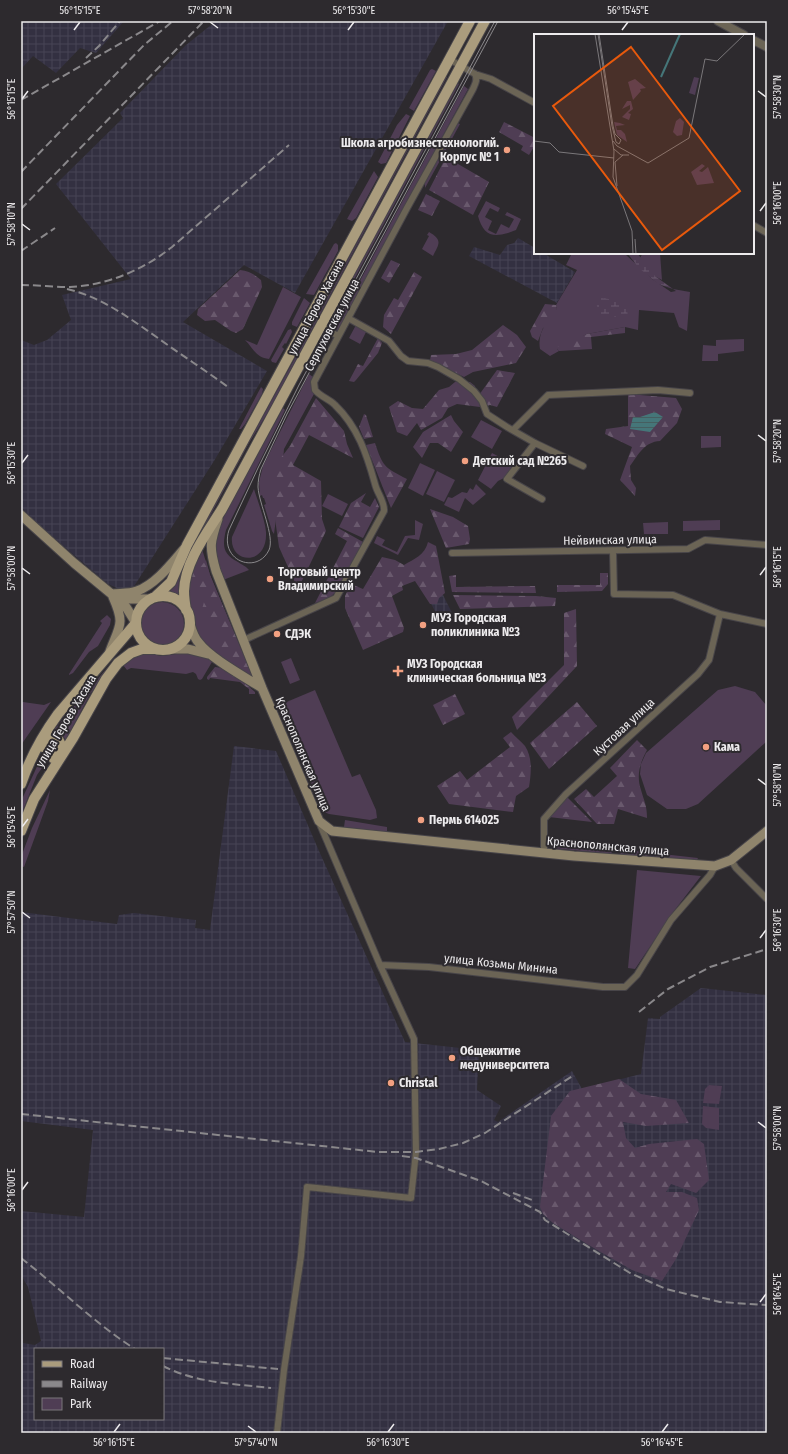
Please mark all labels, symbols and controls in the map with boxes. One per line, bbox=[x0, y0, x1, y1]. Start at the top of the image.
text: 56°15'15"E bbox=[59, 5, 101, 17]
text: 57°58'20"N bbox=[188, 5, 232, 17]
text: 56°15'30"E bbox=[333, 5, 376, 17]
text: 56°15'45"E bbox=[607, 5, 649, 17]
inset map bbox=[534, 34, 754, 254]
text: 57°58'30"N bbox=[772, 75, 784, 119]
text: 56°15'15"E bbox=[6, 78, 18, 120]
place label: Школа агробизнестехнологий. Корпус № 1 bbox=[341, 136, 499, 164]
marker: Школа агробизнестехнологий. Корпус № 1 bbox=[502, 145, 512, 155]
text: 56°16'00"E bbox=[772, 181, 784, 225]
text: 57°58'10"N bbox=[6, 202, 18, 246]
street label: улица Героев Хасана bbox=[285, 257, 347, 357]
street label: Серпуховская улица bbox=[302, 276, 362, 374]
text: 57°58'20"N bbox=[772, 419, 784, 463]
text: 56°15'30"E bbox=[6, 441, 18, 484]
place label: Детский сад №265 bbox=[472, 454, 567, 468]
marker: Детский сад №265 bbox=[460, 456, 470, 466]
street label: Нейвинская улица bbox=[563, 532, 657, 548]
text: 57°58'00"N bbox=[6, 546, 18, 590]
text: 56°16'15"E bbox=[772, 546, 784, 588]
place label: Торговый центр Владимирский bbox=[278, 565, 361, 593]
marker: Торговый центр Владимирский bbox=[265, 574, 275, 584]
place label: МУЗ Городская поликлиника №3 bbox=[431, 611, 520, 639]
marker: МУЗ Городская поликлиника №3 bbox=[418, 620, 428, 630]
place label: СДЭК bbox=[285, 627, 311, 641]
marker: СДЭК bbox=[272, 629, 282, 639]
place label: МУЗ Городская клиническая больница №3 bbox=[407, 657, 547, 685]
marker: МУЗ Городская клиническая больница №3 bbox=[392, 665, 404, 677]
street label: улица Героев Хасана bbox=[33, 672, 99, 770]
street label: Краснополянская улица bbox=[273, 695, 333, 813]
street label: Кустовая улица bbox=[591, 695, 657, 759]
place label: Кама bbox=[714, 740, 740, 754]
marker: Кама bbox=[701, 742, 711, 752]
text: 57°58'10"N bbox=[772, 763, 784, 807]
text: 56°15'45"E bbox=[6, 806, 18, 848]
place label: Пермь 614025 bbox=[429, 813, 499, 827]
marker: Пермь 614025 bbox=[416, 815, 426, 825]
street label: Краснополянская улица bbox=[546, 834, 670, 858]
text: 57°57'50"N bbox=[6, 890, 18, 934]
text: 56°16'30"E bbox=[772, 908, 784, 951]
street label: улица Козьмы Минина bbox=[443, 951, 559, 977]
place label: Общежитие медуниверситета bbox=[460, 1044, 550, 1072]
marker: Общежитие медуниверситета bbox=[447, 1053, 457, 1063]
place label: Christal bbox=[399, 1076, 438, 1090]
marker: Christal bbox=[386, 1078, 396, 1088]
text: 57°58'00"N bbox=[772, 1106, 784, 1150]
text: 56°16'00"E bbox=[6, 1168, 18, 1212]
text: 56°16'45"E bbox=[772, 1273, 784, 1315]
legend bbox=[34, 1348, 164, 1420]
text: Road bbox=[70, 1357, 95, 1371]
text: Railway bbox=[70, 1377, 108, 1391]
text: Park bbox=[70, 1397, 92, 1411]
text: 56°16'15"E bbox=[93, 1437, 135, 1449]
text: 57°57'40"N bbox=[234, 1437, 278, 1449]
text: 56°16'30"E bbox=[367, 1437, 410, 1449]
text: 56°16'45"E bbox=[641, 1437, 683, 1449]

